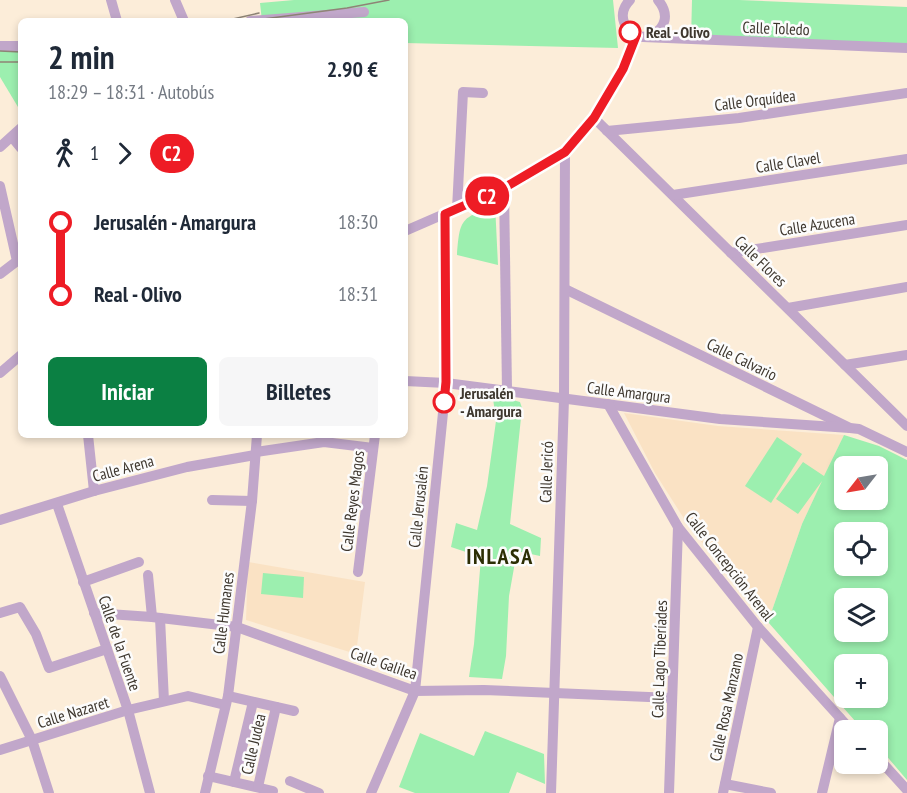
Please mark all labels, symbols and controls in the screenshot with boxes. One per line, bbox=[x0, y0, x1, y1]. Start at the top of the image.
street label: Calle Toledo bbox=[742, 17, 810, 39]
marker: Real - Olivo bbox=[619, 21, 641, 43]
place label: Real - Olivo bbox=[646, 22, 710, 42]
text: 2 min bbox=[48, 35, 115, 78]
text: 2.90 € bbox=[327, 55, 378, 83]
text: 18:29 – 18:31 · Autobús bbox=[48, 79, 214, 105]
street label: Calle Orquídea bbox=[713, 85, 797, 115]
icon: walk bbox=[48, 137, 81, 170]
icon: forward bbox=[108, 137, 141, 170]
text: 1 bbox=[90, 140, 99, 166]
text: C2 bbox=[162, 140, 182, 167]
street label: Calle Clavel bbox=[754, 147, 822, 177]
line badge: C2 bbox=[460, 176, 514, 216]
text: C2 bbox=[477, 183, 497, 210]
text: Jerusalén - Amargura bbox=[94, 208, 256, 236]
street label: Calle Azucena bbox=[778, 208, 856, 240]
text: 18:30 bbox=[338, 209, 378, 235]
street label: Calle Flores bbox=[731, 231, 791, 291]
text: Real - Olivo bbox=[94, 280, 182, 308]
text: 18:31 bbox=[338, 281, 378, 307]
street label: Calle Calvario bbox=[704, 333, 780, 385]
button: Iniciar bbox=[48, 357, 207, 426]
button: Billetes bbox=[219, 357, 378, 426]
street label: Calle Amargura bbox=[586, 377, 672, 407]
place label: Jerusalén - Amargura bbox=[459, 383, 522, 421]
marker: Jerusalén - Amargura bbox=[433, 391, 455, 413]
street label: Calle Jericó bbox=[535, 441, 557, 503]
street label: Calle Reyes Magos bbox=[336, 449, 368, 553]
street label: Calle Arena bbox=[90, 450, 156, 486]
north arrow bbox=[834, 456, 888, 510]
map controls bbox=[834, 456, 888, 774]
street label: Calle Jerusalén bbox=[404, 465, 432, 549]
street label: Calle Concepción Arenal bbox=[681, 508, 779, 625]
button: locate bbox=[834, 522, 888, 576]
district label: INLASA bbox=[466, 542, 534, 570]
street label: Calle Humanes bbox=[208, 571, 238, 655]
button: layers bbox=[834, 588, 888, 642]
street label: Calle de la Fuente bbox=[94, 593, 146, 693]
street label: Calle Lago Tiberíades bbox=[647, 600, 671, 718]
street label: Calle Galilea bbox=[348, 642, 420, 684]
street label: Calle Rosa Manzano bbox=[705, 651, 747, 763]
button: + bbox=[834, 654, 888, 708]
street label: Calle Nazaret bbox=[35, 692, 112, 732]
street label: Calle Judea bbox=[236, 712, 270, 776]
button: − bbox=[834, 720, 888, 774]

